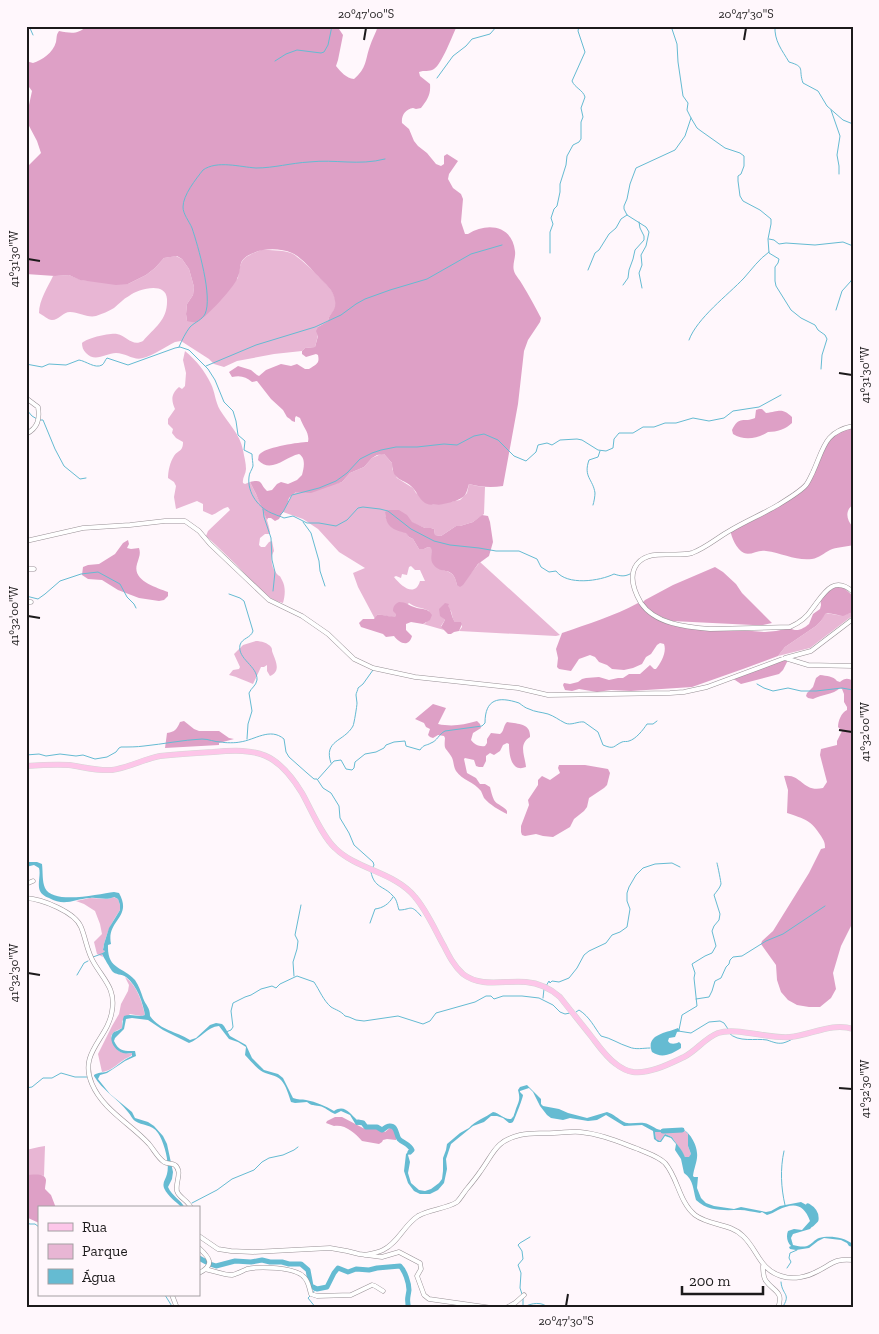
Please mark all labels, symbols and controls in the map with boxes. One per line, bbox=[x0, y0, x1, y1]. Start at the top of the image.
text: 20°47'00"S bbox=[338, 7, 394, 21]
text: 20°47'30"S bbox=[718, 7, 774, 21]
text: 41°31'30"W bbox=[7, 230, 21, 287]
text: 41°31'30"W bbox=[858, 346, 872, 403]
text: 41°32'00"W bbox=[7, 586, 21, 646]
text: 41°32'00"W bbox=[858, 702, 872, 762]
text: 41°32'30"W bbox=[7, 943, 21, 1002]
text: 41°32'30"W bbox=[858, 1059, 872, 1118]
legend bbox=[38, 1206, 200, 1296]
text: Rua bbox=[82, 1218, 107, 1236]
text: Parque bbox=[82, 1242, 128, 1260]
scale bar bbox=[682, 1264, 763, 1296]
text: Água bbox=[82, 1268, 115, 1286]
text: 200 m bbox=[689, 1272, 730, 1290]
text: 20°47'30"S bbox=[538, 1314, 594, 1328]

